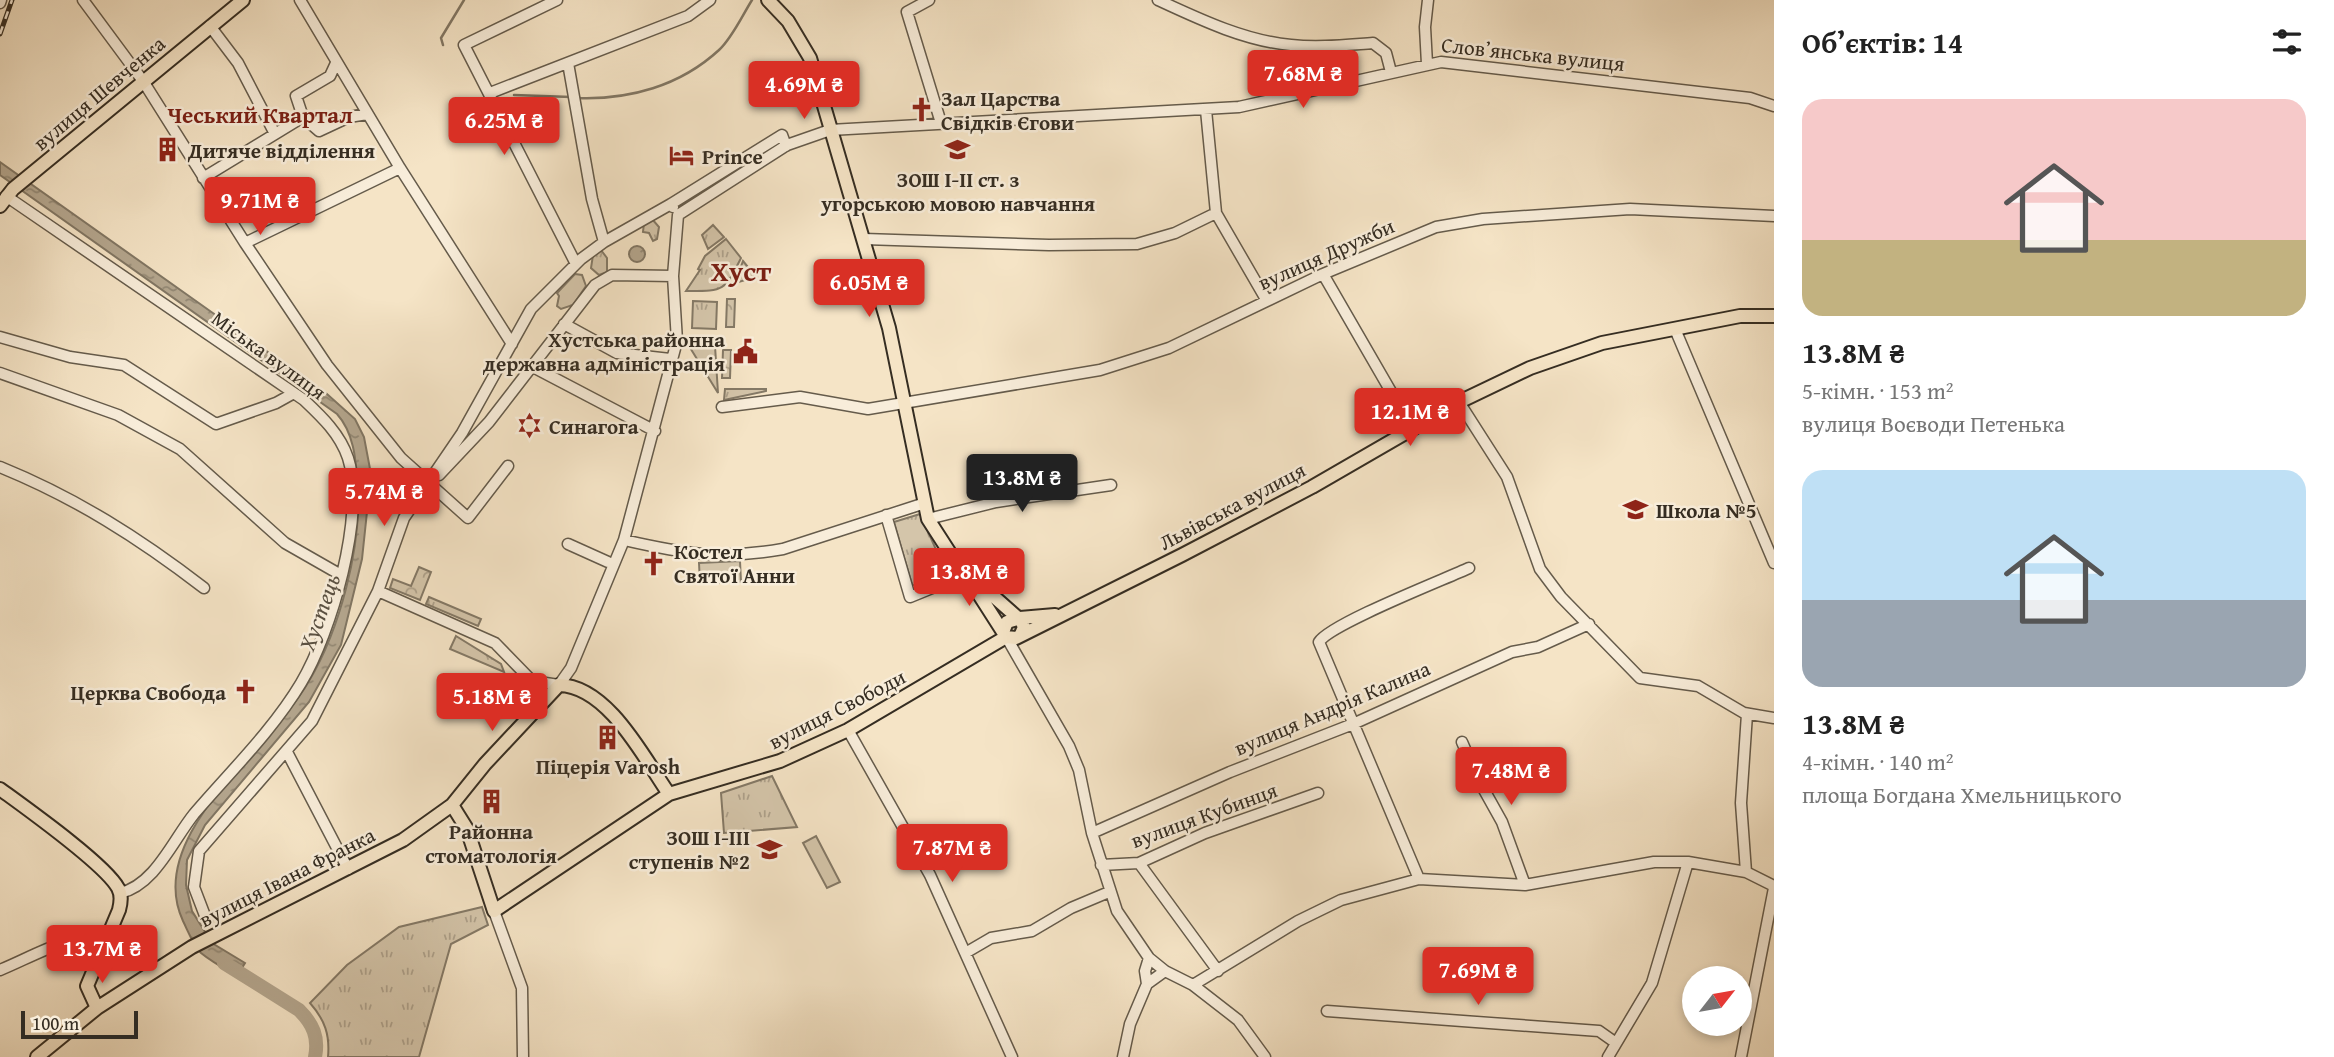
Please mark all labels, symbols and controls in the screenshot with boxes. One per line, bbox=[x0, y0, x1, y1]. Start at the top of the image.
text: Об’єктів: 14 bbox=[1802, 20, 1963, 64]
icon: filters bbox=[2268, 23, 2306, 61]
street label: вулиця Шевченка bbox=[26, 28, 172, 158]
street label: Словʼянська вулиця bbox=[1440, 29, 1626, 79]
pin: 7.68M ₴ bbox=[1238, 50, 1368, 110]
text: 7.68M ₴ bbox=[1263, 56, 1343, 89]
pin: 4.69M ₴ bbox=[739, 61, 869, 121]
text: 4.69M ₴ bbox=[764, 67, 844, 100]
place label: Зал Царства Свідків Єгови bbox=[941, 83, 1074, 138]
church icon: Зал Царства Свідків Єгови bbox=[907, 96, 935, 124]
pin: 6.25M ₴ bbox=[439, 97, 569, 157]
district label: Чеський Квартал bbox=[167, 98, 353, 131]
text: 6.25M ₴ bbox=[464, 103, 544, 136]
place label: Дитяче відділення bbox=[187, 135, 375, 166]
building icon: Дитяче відділення bbox=[154, 136, 182, 164]
school or university icon: ЗОШ І-ІІ ст. з угорською мовою навчання bbox=[944, 136, 972, 164]
place label: Prince bbox=[702, 141, 763, 172]
hotel icon: Prince bbox=[668, 142, 696, 170]
icon: home bbox=[1991, 145, 2117, 271]
place label: ЗОШ І-ІІ ст. з угорською мовою навчання bbox=[820, 164, 1095, 219]
pin: 9.71M ₴ bbox=[195, 177, 325, 237]
text: 9.71M ₴ bbox=[220, 183, 300, 216]
street label: вулиця Дружби bbox=[1253, 210, 1399, 298]
district label: Хуст bbox=[711, 250, 771, 291]
pin: 6.05M ₴ bbox=[804, 260, 934, 319]
text: 6.05M ₴ bbox=[829, 265, 909, 298]
street label: Міська вулиця bbox=[205, 303, 333, 407]
place label: Хустська районна державна адміністрація bbox=[483, 324, 725, 379]
text: 13.8M ₴ bbox=[1802, 330, 1905, 374]
public building icon: Хустська районна державна адміністрація bbox=[731, 337, 759, 365]
text: 5-кімн. · 153 m² bbox=[1802, 374, 1954, 407]
pin: 12.1M ₴ bbox=[1345, 388, 1475, 448]
text: 12.1M ₴ bbox=[1370, 394, 1450, 427]
text: вулиця Воєводи Петенька bbox=[1802, 407, 2065, 440]
place label: Синагога bbox=[549, 411, 639, 442]
synagogue icon: Синагога bbox=[515, 412, 543, 440]
pin: 13.8M ₴ bbox=[957, 454, 1087, 514]
street label: Львівська вулиця bbox=[1153, 454, 1311, 558]
text: 13.8M ₴ bbox=[982, 460, 1062, 493]
pin: 5.74M ₴ bbox=[319, 468, 449, 528]
text: 5.74M ₴ bbox=[344, 474, 424, 507]
place label: Школа №5 bbox=[1656, 495, 1757, 526]
school or university icon: Школа №5 bbox=[1622, 496, 1650, 524]
icon: home bbox=[1991, 516, 2117, 642]
place label: Костел Святої Анни bbox=[674, 536, 795, 591]
pin: 13.8M ₴ bbox=[904, 548, 1034, 608]
church icon: Костел Святої Анни bbox=[640, 549, 668, 577]
text: 13.8M ₴ bbox=[929, 554, 1009, 587]
water label: Хустець bbox=[289, 569, 348, 656]
street label: вулиця Андрія Калина bbox=[1229, 653, 1435, 763]
street label: вулиця Свободи bbox=[763, 661, 911, 757]
pin: 5.18M ₴ bbox=[427, 674, 557, 733]
place label: Церква Свобода bbox=[71, 677, 226, 708]
church icon: Церква Свобода bbox=[232, 678, 260, 706]
text: 5.18M ₴ bbox=[452, 679, 532, 712]
text: 13.8M ₴ bbox=[1802, 701, 1905, 745]
building icon: Піцерія Varosh bbox=[594, 723, 622, 751]
text: 4-кімн. · 140 m² bbox=[1802, 745, 1954, 778]
pin: 7.48M ₴ bbox=[1446, 748, 1576, 807]
place label: Піцерія Varosh bbox=[536, 751, 681, 782]
text: 7.48M ₴ bbox=[1471, 753, 1551, 786]
street label: вулиця Кубинця bbox=[1126, 774, 1282, 856]
text: площа Богдана Хмельницького bbox=[1802, 778, 2122, 811]
building icon: Районна стоматологія bbox=[477, 788, 505, 816]
place label: Районна стоматологія bbox=[425, 816, 557, 871]
street label: вулиця Івана Франка bbox=[194, 819, 380, 935]
place label: ЗОШ І-ІІІ ступенів №2 bbox=[629, 822, 750, 877]
pin: 7.87M ₴ bbox=[887, 824, 1017, 884]
text: 7.87M ₴ bbox=[912, 830, 992, 863]
school or university icon: ЗОШ І-ІІІ ступенів №2 bbox=[756, 835, 784, 863]
pin: 13.7M ₴ bbox=[37, 926, 167, 985]
text: 13.7M ₴ bbox=[62, 931, 142, 964]
pin: 7.69M ₴ bbox=[1413, 948, 1543, 1007]
text: 7.69M ₴ bbox=[1438, 953, 1518, 986]
north arrow bbox=[1682, 966, 1752, 1036]
map controls bbox=[1682, 966, 1752, 1036]
scale bar bbox=[21, 1008, 138, 1040]
text: 100 m bbox=[32, 1009, 79, 1037]

